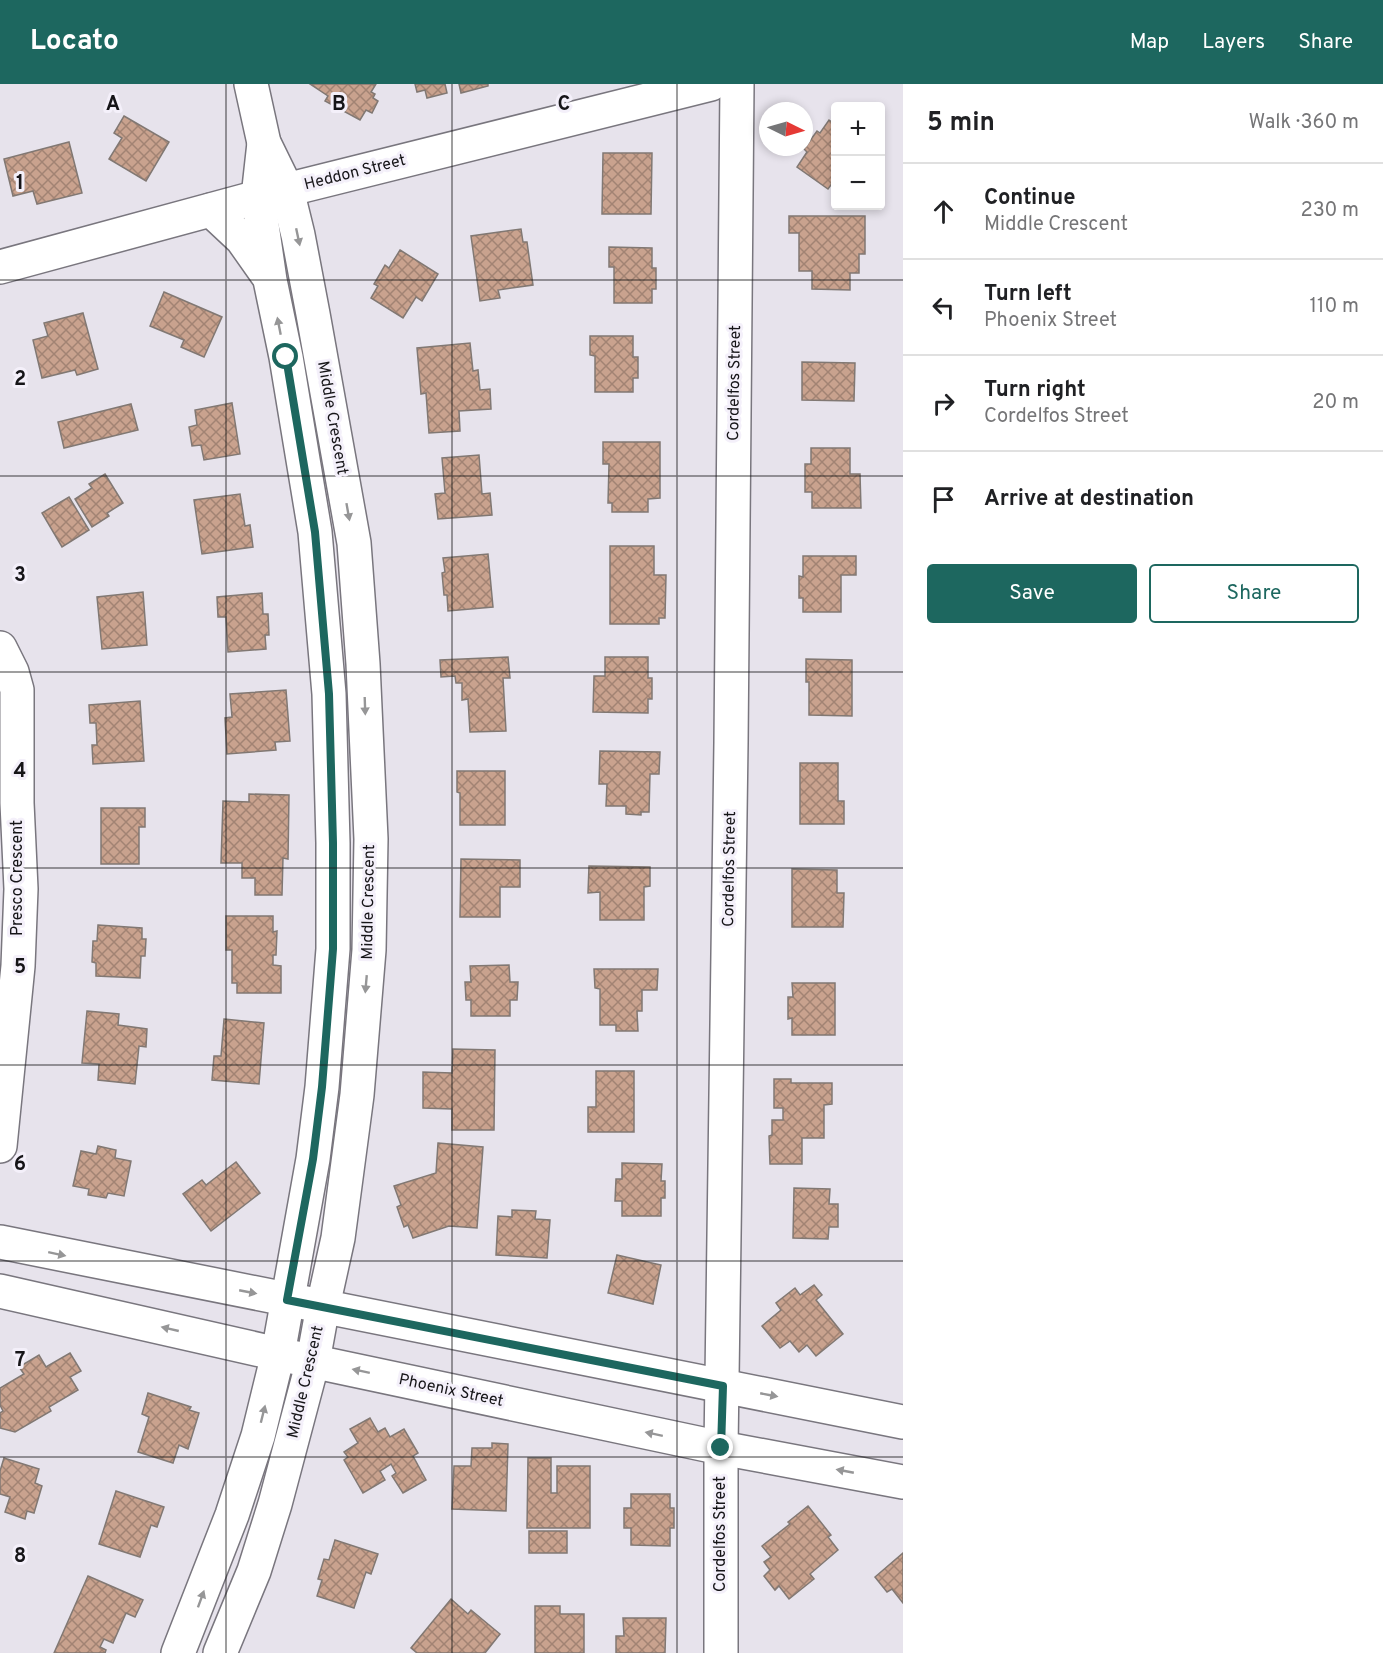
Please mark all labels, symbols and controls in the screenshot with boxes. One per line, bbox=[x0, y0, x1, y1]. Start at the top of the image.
text: Locato bbox=[30, 24, 119, 60]
text: Map bbox=[1130, 29, 1169, 56]
text: Layers bbox=[1202, 29, 1265, 56]
text: Share bbox=[1298, 29, 1353, 56]
text: A bbox=[106, 92, 120, 118]
text: B bbox=[332, 92, 346, 118]
text: C bbox=[558, 92, 570, 118]
north arrow bbox=[759, 102, 813, 156]
map controls bbox=[831, 102, 885, 210]
button: + bbox=[831, 102, 885, 156]
text: 5 min bbox=[927, 107, 995, 140]
text: Walk · 360 m bbox=[1248, 110, 1359, 136]
street label: Heddon Street bbox=[302, 151, 408, 195]
button: − bbox=[831, 156, 885, 210]
text: 1 bbox=[16, 171, 24, 197]
text: Continue bbox=[984, 185, 1075, 212]
icon: ahead bbox=[927, 195, 960, 228]
text: 230 m bbox=[1300, 198, 1359, 224]
text: Middle Crescent bbox=[984, 212, 1128, 238]
one-way arrow bbox=[294, 228, 303, 247]
text: Turn left bbox=[984, 281, 1072, 308]
icon: left bbox=[927, 291, 960, 324]
text: 110 m bbox=[1310, 294, 1359, 320]
text: Phoenix Street bbox=[984, 308, 1117, 334]
one-way arrow bbox=[274, 316, 283, 335]
street label: Cordelfos Street bbox=[724, 325, 746, 441]
route start bbox=[272, 343, 298, 369]
street label: Middle Crescent bbox=[312, 360, 352, 476]
text: 2 bbox=[14, 367, 26, 393]
text: Turn right bbox=[984, 377, 1086, 404]
icon: right bbox=[927, 387, 960, 420]
text: 20 m bbox=[1312, 390, 1359, 416]
text: Cordelfos Street bbox=[984, 404, 1129, 430]
icon: arrive bbox=[927, 483, 960, 516]
text: Arrive at destination bbox=[984, 486, 1194, 513]
one-way arrow bbox=[344, 502, 353, 521]
text: 3 bbox=[14, 563, 26, 589]
button: Save bbox=[927, 564, 1137, 623]
button: Share bbox=[1149, 564, 1359, 623]
one-way arrow bbox=[361, 696, 370, 715]
text: 4 bbox=[14, 759, 26, 785]
street label: Cordelfos Street bbox=[719, 811, 741, 927]
street label: Presco Crescent bbox=[8, 820, 28, 936]
street label: Middle Crescent bbox=[358, 844, 380, 960]
text: 5 bbox=[14, 955, 26, 981]
one-way arrow bbox=[361, 975, 371, 994]
text: 6 bbox=[14, 1152, 26, 1178]
one-way arrow bbox=[48, 1250, 67, 1259]
one-way arrow bbox=[239, 1288, 258, 1297]
one-way arrow bbox=[161, 1324, 179, 1334]
street label: Middle Crescent bbox=[283, 1324, 329, 1440]
text: 7 bbox=[15, 1348, 25, 1374]
one-way arrow bbox=[351, 1366, 370, 1376]
street label: Phoenix Street bbox=[397, 1370, 505, 1412]
one-way arrow bbox=[760, 1391, 779, 1400]
one-way arrow bbox=[259, 1405, 269, 1424]
one-way arrow bbox=[645, 1428, 663, 1438]
route end bbox=[707, 1434, 733, 1460]
one-way arrow bbox=[836, 1466, 855, 1475]
street label: Cordelfos Street bbox=[711, 1476, 731, 1592]
text: 8 bbox=[14, 1544, 26, 1570]
one-way arrow bbox=[197, 1590, 206, 1608]

